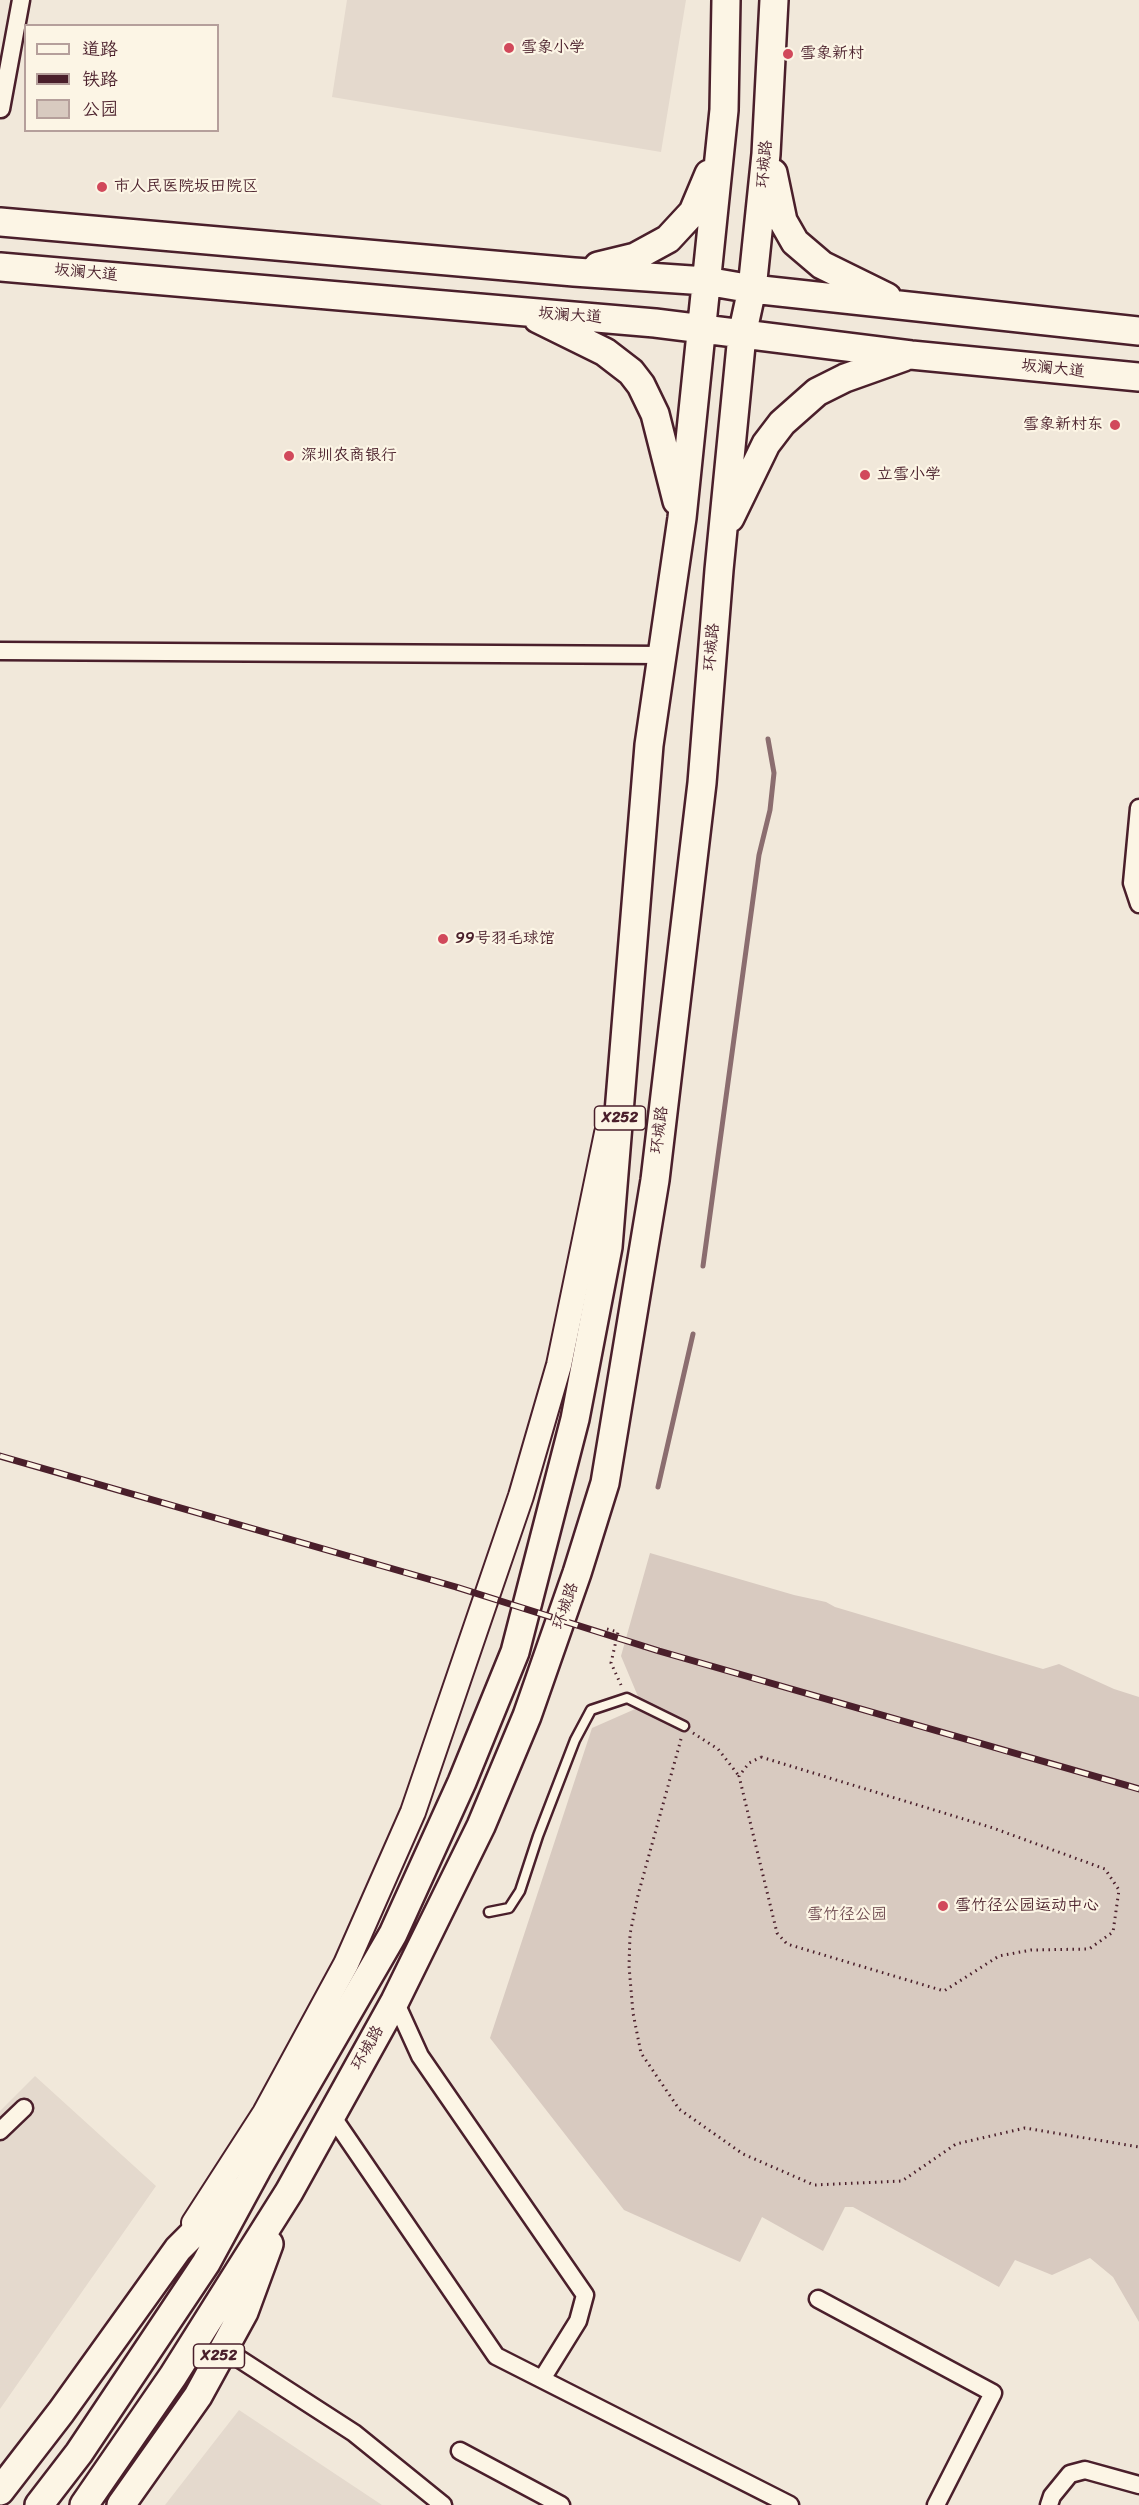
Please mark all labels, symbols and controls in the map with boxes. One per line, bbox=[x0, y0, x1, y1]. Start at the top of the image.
legend bbox=[24, 24, 219, 132]
text: 道路 bbox=[82, 33, 118, 65]
place label: 雪象小学 bbox=[521, 38, 585, 58]
marker: 雪象小学 bbox=[502, 41, 516, 55]
place label: 雪象新村 bbox=[800, 44, 864, 64]
marker: 雪象新村 bbox=[781, 47, 795, 61]
text: 铁路 bbox=[82, 63, 118, 95]
text: 公园 bbox=[82, 93, 118, 125]
street label: 环城路 bbox=[753, 139, 777, 189]
place label: 市人民医院坂田院区 bbox=[114, 177, 258, 197]
marker: 市人民医院坂田院区 bbox=[95, 180, 109, 194]
street label: 坂澜大道 bbox=[53, 261, 119, 285]
street label: 坂澜大道 bbox=[537, 304, 603, 328]
street label: 坂澜大道 bbox=[1020, 356, 1086, 382]
place label: 雪象新村东 bbox=[1023, 415, 1103, 435]
marker: 雪象新村东 bbox=[1108, 418, 1122, 432]
place label: 深圳农商银行 bbox=[301, 446, 397, 466]
marker: 深圳农商银行 bbox=[282, 449, 296, 463]
place label: 立雪小学 bbox=[877, 465, 941, 485]
marker: 立雪小学 bbox=[858, 468, 872, 482]
street label: 环城路 bbox=[700, 622, 724, 672]
place label: 99号羽毛球馆 bbox=[455, 929, 555, 949]
marker: 99号羽毛球馆 bbox=[436, 932, 450, 946]
street label: 环城路 bbox=[648, 1105, 672, 1155]
road number: X252 bbox=[594, 1106, 646, 1130]
street label: 环城路 bbox=[549, 1580, 583, 1632]
place label: 雪竹径公园运动中心 bbox=[955, 1896, 1099, 1916]
marker: 雪竹径公园运动中心 bbox=[936, 1899, 950, 1913]
park label: 雪竹径公园 bbox=[807, 1905, 887, 1925]
street label: 环城路 bbox=[348, 2022, 388, 2074]
road number: X252 bbox=[194, 2344, 244, 2368]

